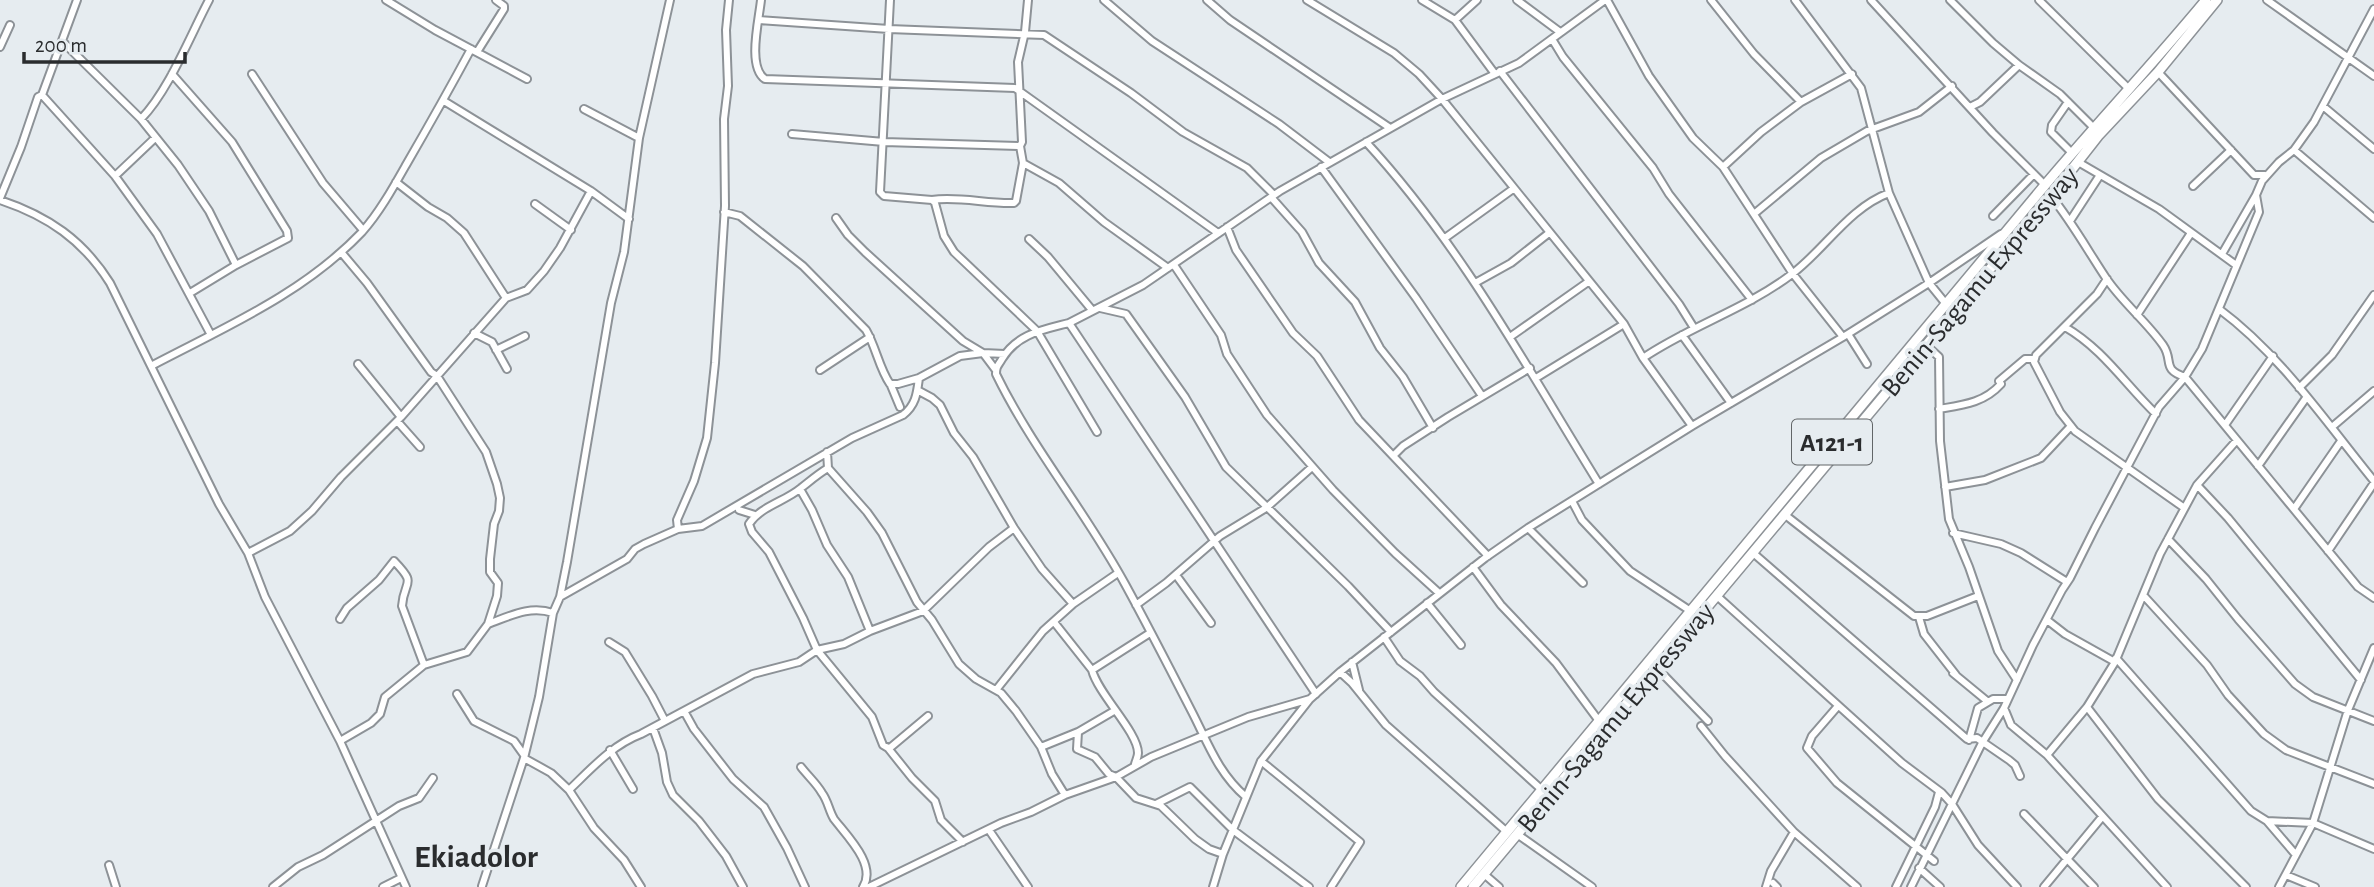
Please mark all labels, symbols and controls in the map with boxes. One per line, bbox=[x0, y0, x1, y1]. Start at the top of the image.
scale bar bbox=[24, 21, 186, 65]
text: 200 m bbox=[35, 35, 87, 56]
street label: Benin-Sagamu Expressway bbox=[1877, 162, 2084, 402]
road number: A121-1 bbox=[1792, 420, 1872, 464]
street label: Benin-Sagamu Expressway bbox=[1513, 598, 1720, 838]
district label: Ekiadolor bbox=[414, 841, 538, 873]

